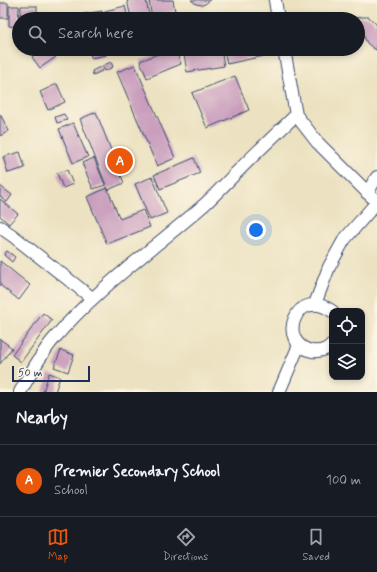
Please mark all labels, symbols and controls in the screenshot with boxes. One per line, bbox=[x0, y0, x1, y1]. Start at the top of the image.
search box bbox=[12, 12, 365, 56]
icon: search bbox=[26, 23, 48, 45]
text: Search here bbox=[58, 24, 134, 44]
pin: A bbox=[107, 146, 133, 176]
your location bbox=[246, 220, 266, 240]
map controls bbox=[329, 308, 365, 380]
button: locate bbox=[329, 308, 365, 344]
button: layers bbox=[329, 344, 365, 380]
scale bar bbox=[12, 364, 90, 383]
text: 50 m bbox=[18, 366, 43, 380]
text: Nearby bbox=[16, 407, 68, 429]
text: Premier Secondary School bbox=[54, 462, 220, 482]
text: A bbox=[25, 472, 33, 489]
text: 100 m bbox=[326, 472, 361, 489]
text: School bbox=[54, 482, 88, 499]
tab: Map bbox=[47, 526, 69, 564]
tab: Directions bbox=[163, 526, 208, 564]
tab: Saved bbox=[302, 526, 330, 564]

